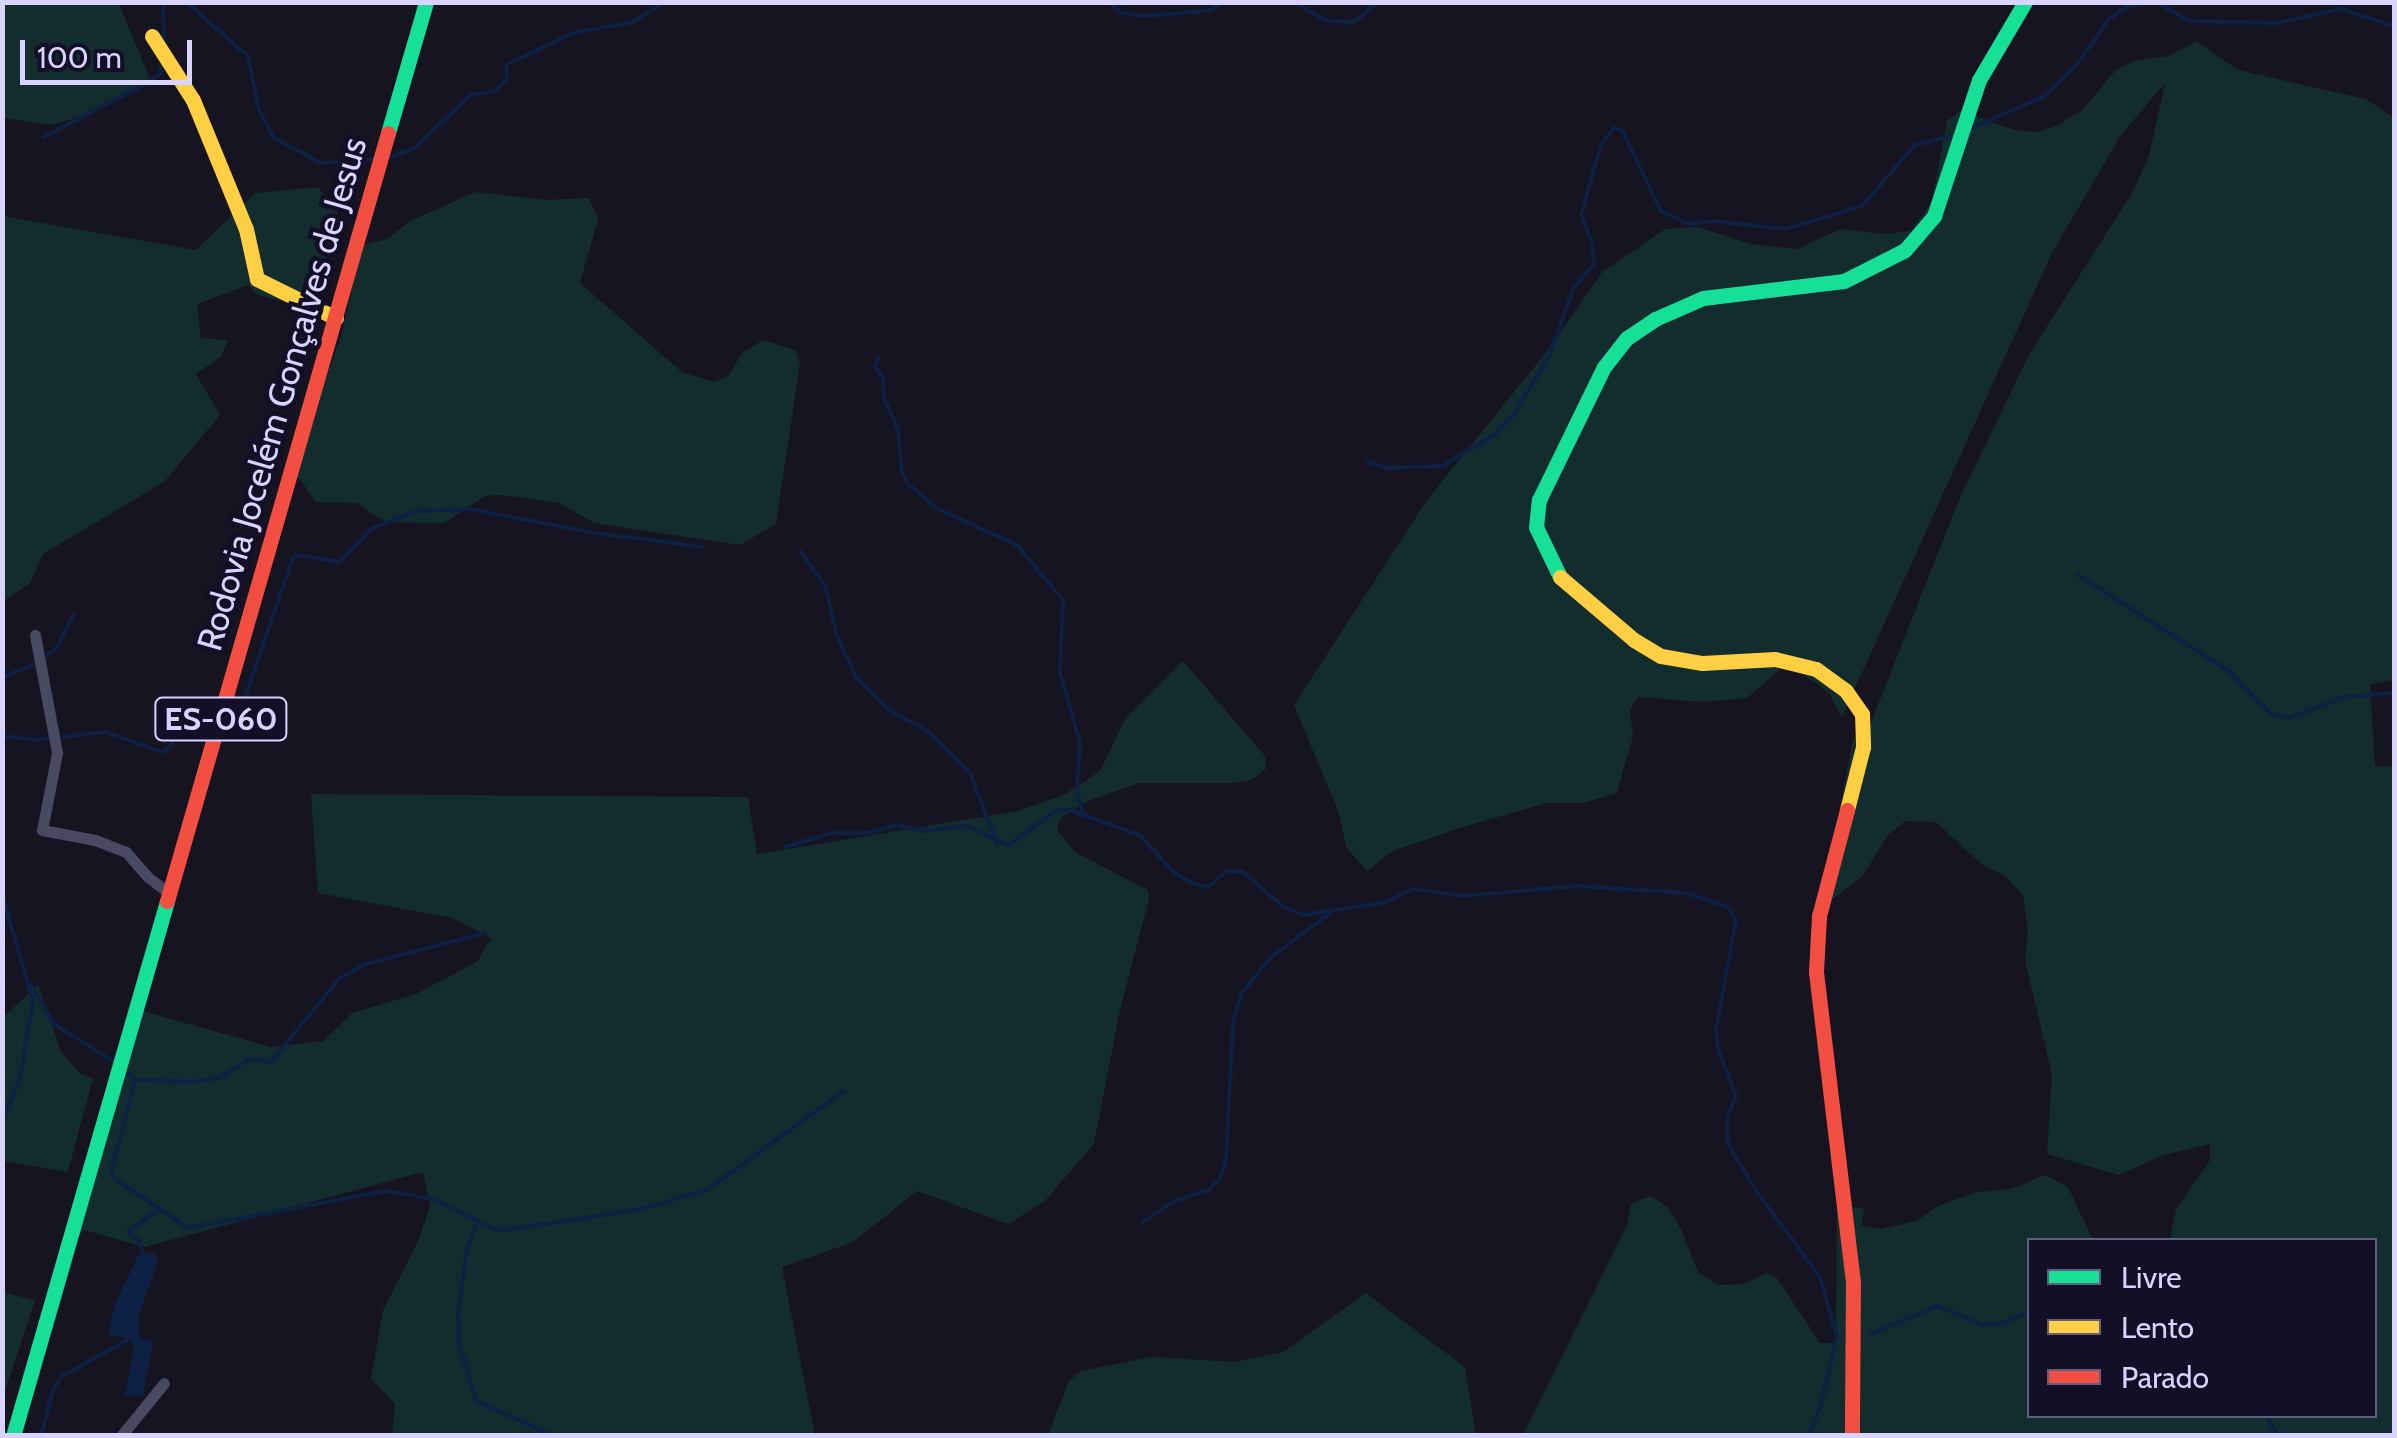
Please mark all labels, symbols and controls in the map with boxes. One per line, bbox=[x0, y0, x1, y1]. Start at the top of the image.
scale bar bbox=[25, 20, 198, 82]
text: 100 m bbox=[37, 39, 122, 76]
street label: Rodovia Jocelém Gonçalves de Jesus bbox=[188, 132, 376, 656]
road number: ES-060 bbox=[154, 692, 288, 746]
legend bbox=[2027, 1238, 2377, 1418]
text: Livre bbox=[2121, 1259, 2182, 1296]
text: Lento bbox=[2121, 1309, 2194, 1346]
text: Parado bbox=[2121, 1359, 2209, 1396]

